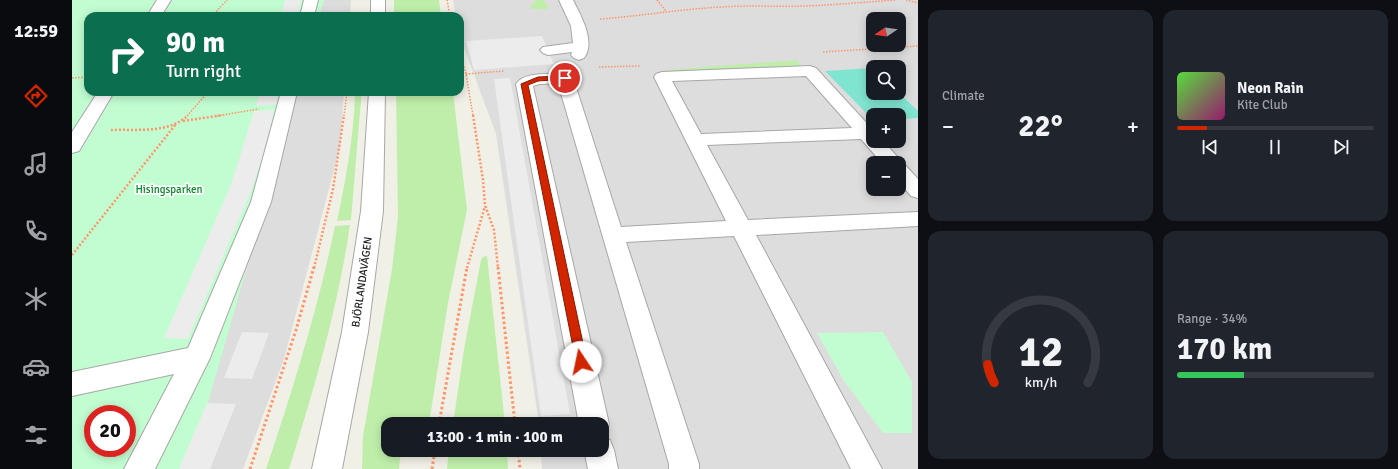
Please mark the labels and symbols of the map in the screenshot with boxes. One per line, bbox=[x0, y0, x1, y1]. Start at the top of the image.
north arrow bbox=[866, 12, 906, 52]
pin bbox=[548, 61, 582, 95]
park label: Hisingsparken bbox=[135, 183, 203, 196]
street label: BJÖRLANDAVÄGEN bbox=[348, 236, 375, 328]
position arrow bbox=[560, 341, 602, 383]
speed limit sign: 20 bbox=[84, 405, 136, 457]

